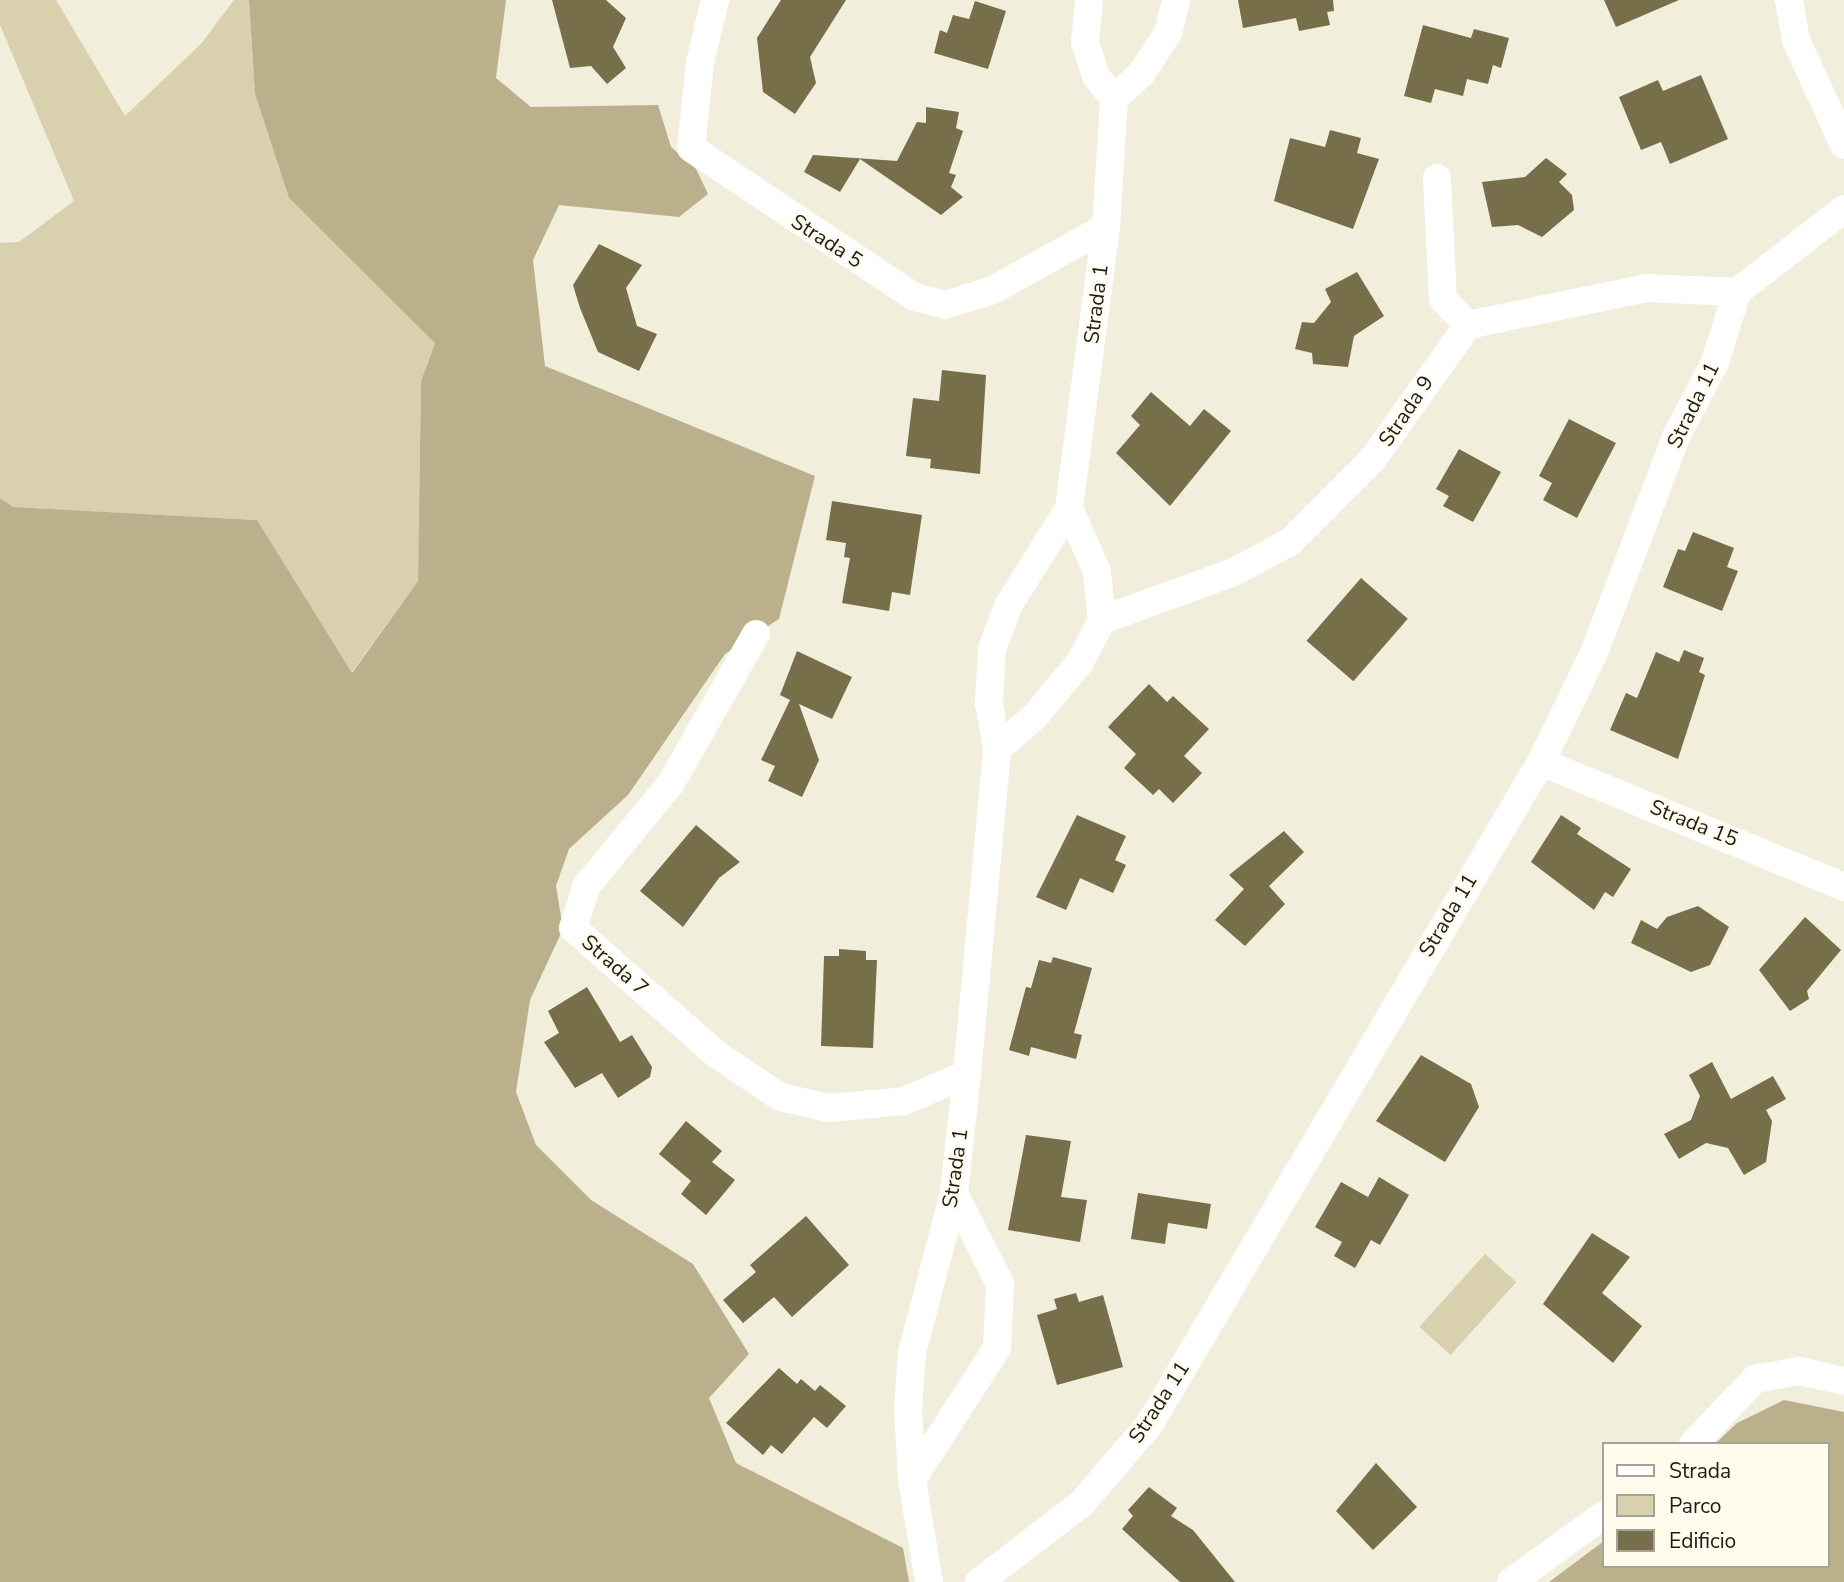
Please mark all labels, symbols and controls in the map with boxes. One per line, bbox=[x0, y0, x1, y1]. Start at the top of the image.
street label: Strada 5 bbox=[787, 209, 867, 273]
street label: Strada 1 bbox=[1079, 263, 1113, 345]
street label: Strada 11 bbox=[1661, 358, 1725, 452]
street label: Strada 9 bbox=[1373, 371, 1439, 451]
street label: Strada 15 bbox=[1646, 794, 1742, 852]
street label: Strada 11 bbox=[1413, 869, 1483, 961]
street label: Strada 7 bbox=[576, 929, 654, 1001]
street label: Strada 1 bbox=[937, 1127, 973, 1209]
street label: Strada 11 bbox=[1123, 1356, 1195, 1448]
legend bbox=[1602, 1442, 1830, 1568]
text: Strada bbox=[1669, 1457, 1731, 1485]
text: Parco bbox=[1669, 1492, 1722, 1520]
text: Edificio bbox=[1669, 1527, 1736, 1555]

